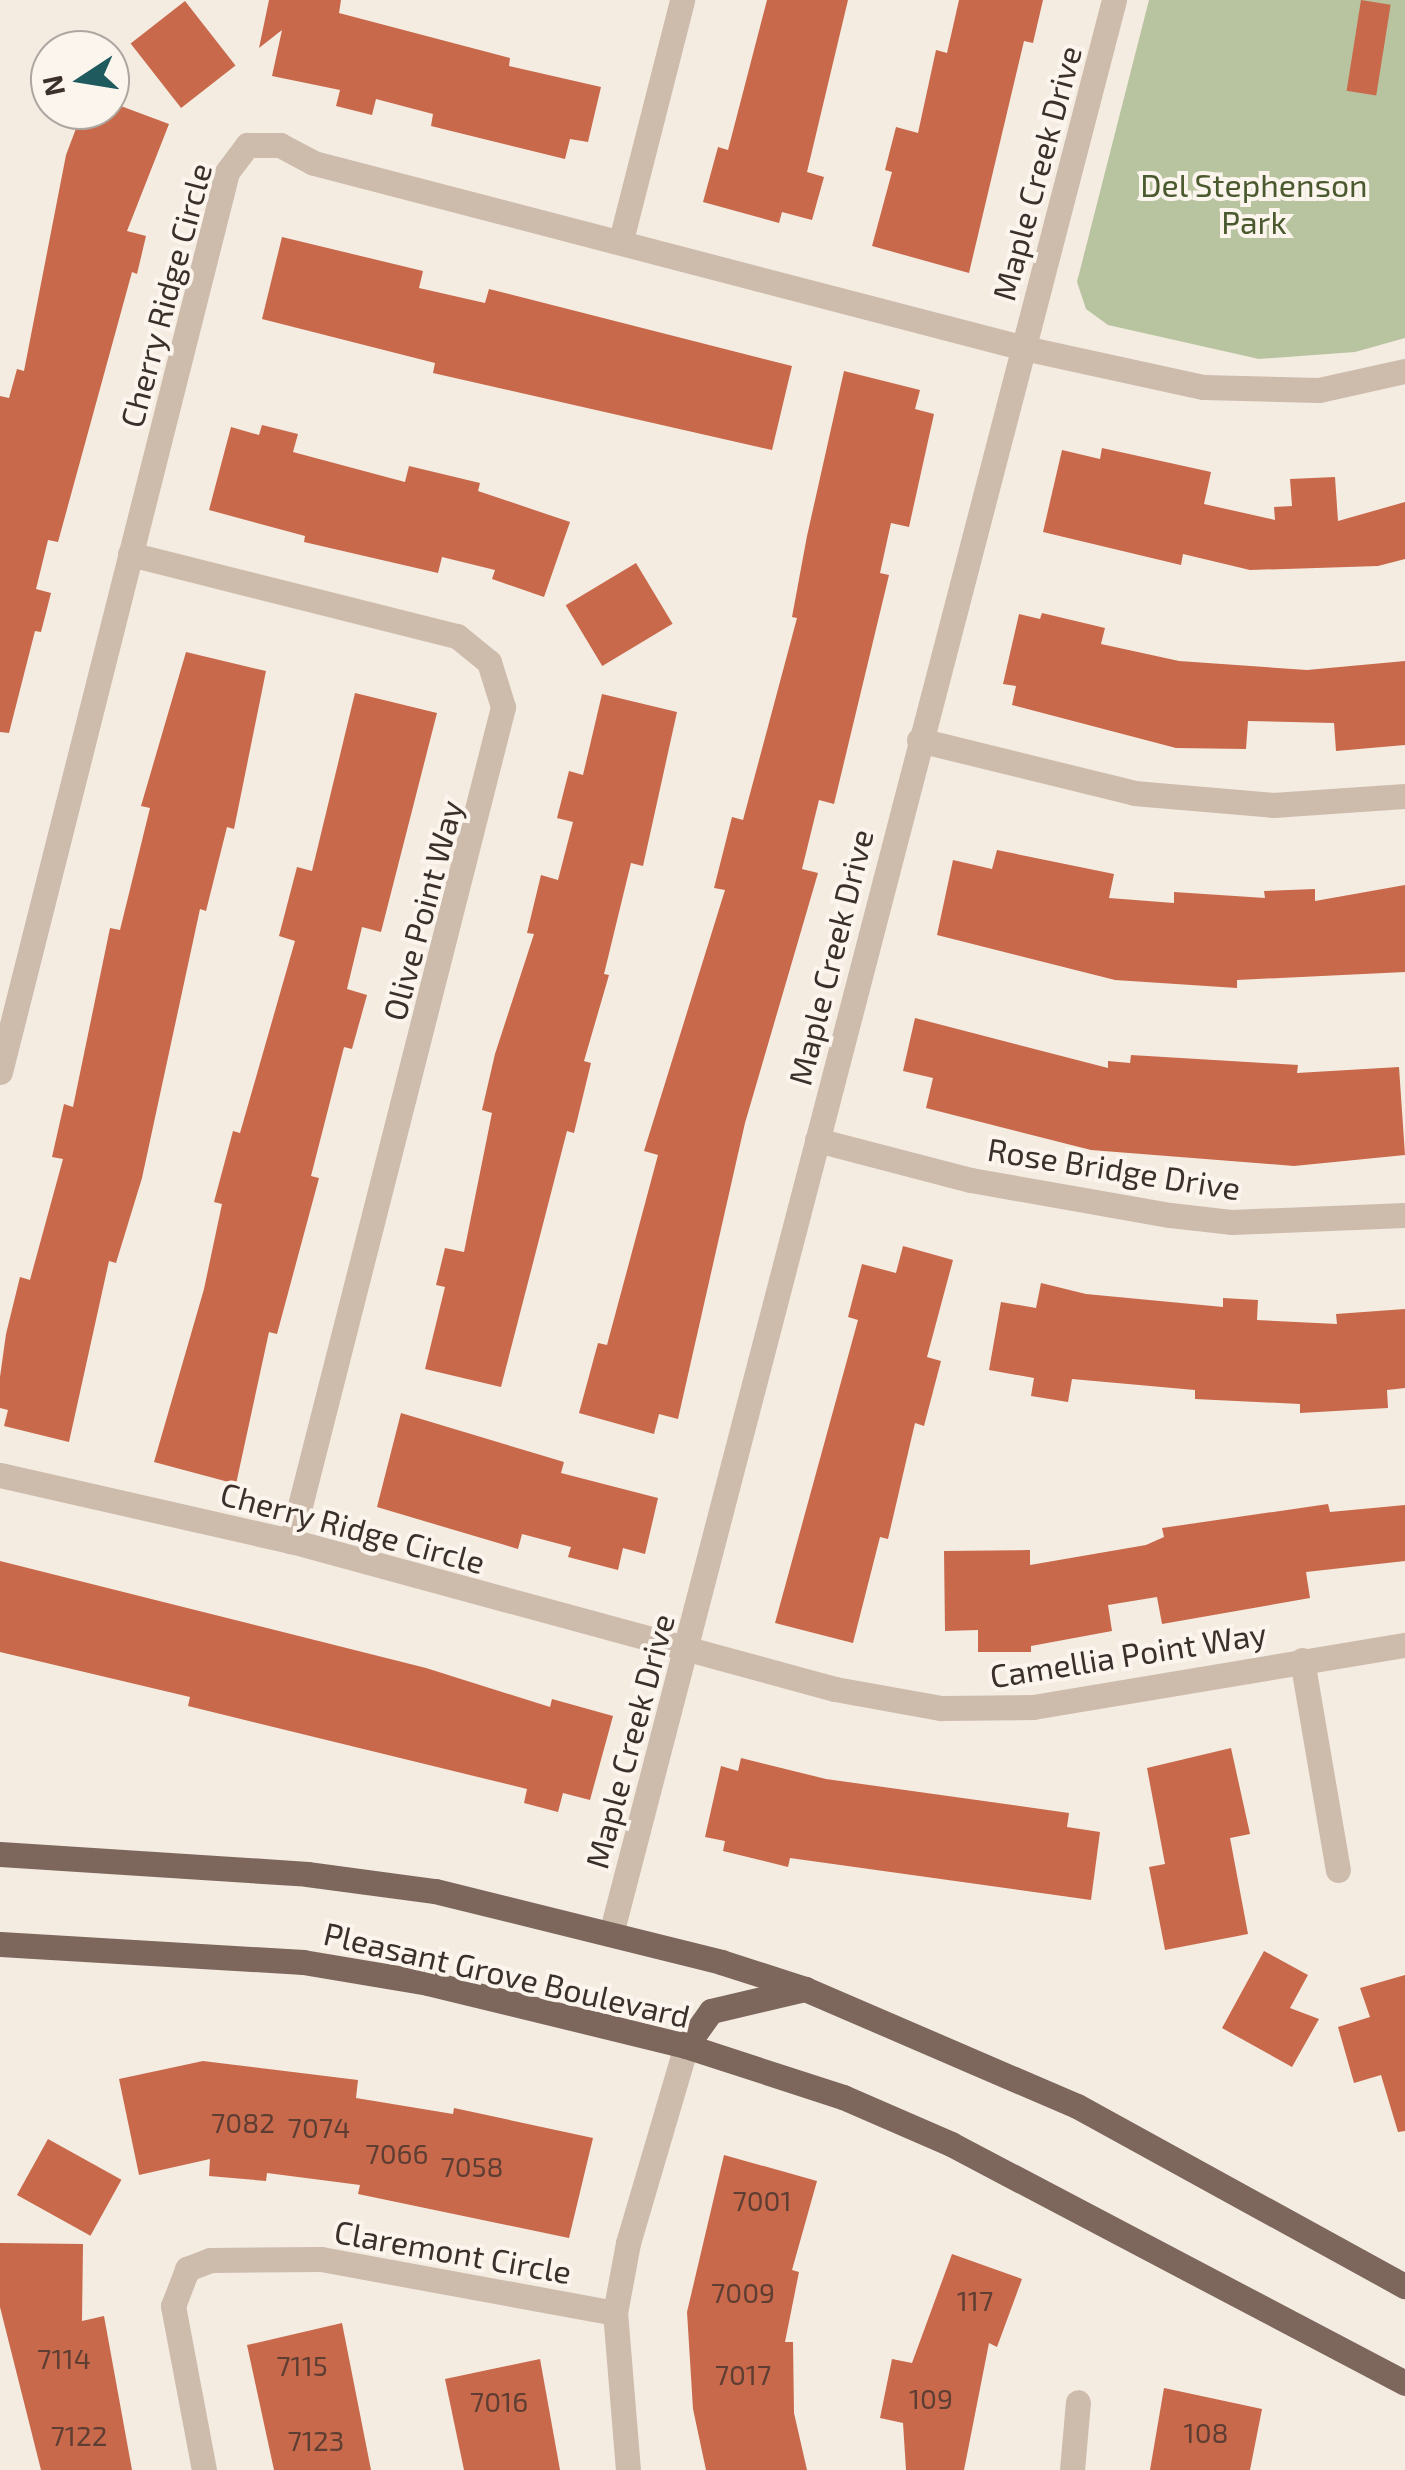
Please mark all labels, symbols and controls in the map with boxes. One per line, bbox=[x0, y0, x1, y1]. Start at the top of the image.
north arrow bbox=[30, 30, 130, 130]
street label: Maple Creek Drive bbox=[983, 41, 1089, 305]
text: N bbox=[34, 72, 71, 99]
street label: Cherry Ridge Circle bbox=[111, 158, 219, 432]
park label: Del Stephenson Park bbox=[1140, 166, 1368, 241]
street label: Olive Point Way bbox=[374, 795, 470, 1025]
street label: Maple Creek Drive bbox=[780, 825, 880, 1089]
street label: Rose Bridge Drive bbox=[985, 1129, 1243, 1207]
street label: Cherry Ridge Circle bbox=[216, 1473, 490, 1581]
street label: Maple Creek Drive bbox=[576, 1609, 682, 1873]
street label: Camellia Point Way bbox=[987, 1613, 1269, 1695]
street label: Pleasant Grove Boulevard bbox=[320, 1913, 694, 2035]
house number: 7082 bbox=[211, 2105, 275, 2139]
house number: 7074 bbox=[288, 2110, 350, 2144]
house number: 7066 bbox=[365, 2136, 429, 2170]
house number: 7058 bbox=[440, 2149, 504, 2183]
house number: 7001 bbox=[732, 2183, 792, 2217]
street label: Claremont Circle bbox=[332, 2211, 574, 2291]
house number: 7009 bbox=[711, 2275, 775, 2309]
house number: 117 bbox=[957, 2283, 993, 2317]
house number: 7114 bbox=[37, 2341, 91, 2375]
house number: 7115 bbox=[276, 2348, 328, 2382]
house number: 7017 bbox=[715, 2357, 771, 2391]
house number: 109 bbox=[909, 2381, 953, 2415]
house number: 7016 bbox=[470, 2384, 528, 2418]
house number: 108 bbox=[1183, 2415, 1229, 2449]
house number: 7122 bbox=[51, 2418, 107, 2452]
house number: 7123 bbox=[288, 2423, 344, 2457]

